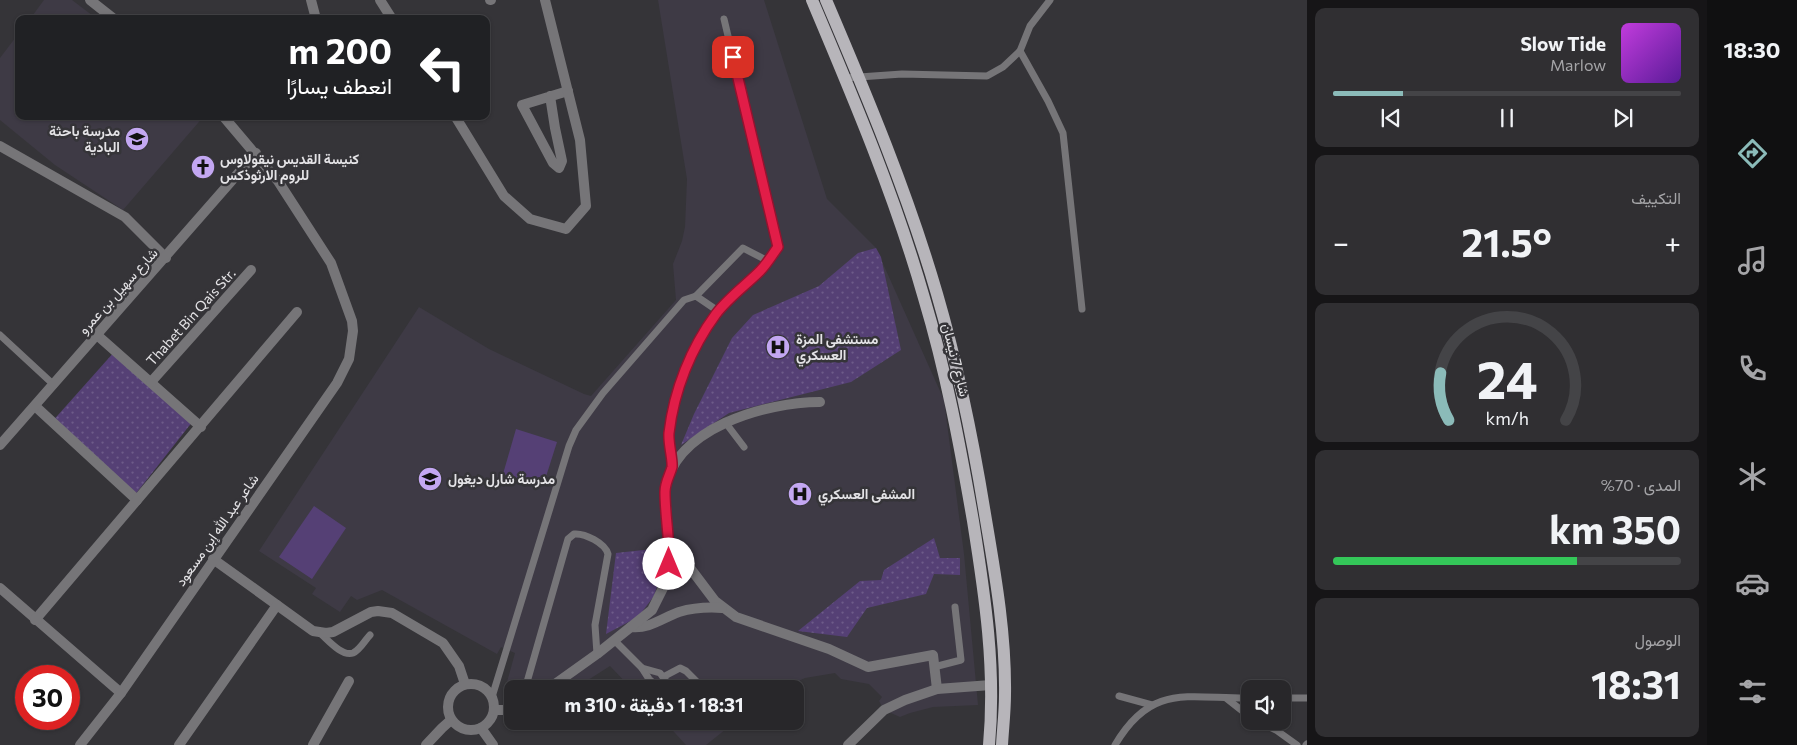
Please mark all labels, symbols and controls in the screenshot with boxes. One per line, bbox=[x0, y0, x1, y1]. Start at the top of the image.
text: 200 m bbox=[289, 28, 392, 71]
text: Slow Tide bbox=[1520, 32, 1606, 55]
icon: left bbox=[410, 35, 475, 100]
pin bbox=[712, 36, 754, 78]
text: 18:30 bbox=[1724, 36, 1780, 63]
icon: arrive bbox=[719, 43, 747, 71]
text: Marlow bbox=[1550, 55, 1606, 74]
text: انعطف يسارًا bbox=[286, 72, 392, 99]
icon: previous bbox=[1377, 104, 1405, 132]
icon: pause bbox=[1493, 104, 1521, 132]
icon: next bbox=[1609, 104, 1637, 132]
place label: مدرسة باحثة البادية bbox=[49, 122, 120, 156]
school or university icon: مدرسة باحثة البادية bbox=[124, 126, 150, 152]
icon: directions bbox=[1735, 136, 1770, 171]
place label: كنيسة القديس نيقولاوس للروم الارثوذكس bbox=[220, 150, 359, 184]
church icon: كنيسة القديس نيقولاوس للروم الارثوذكس bbox=[190, 154, 216, 180]
text: التكييف bbox=[1631, 188, 1681, 207]
text: 21.5° bbox=[1462, 218, 1552, 265]
text: − bbox=[1333, 225, 1349, 259]
text: + bbox=[1665, 225, 1681, 259]
icon: music bbox=[1735, 243, 1770, 278]
street label: شارع سهيل بن عمرو bbox=[74, 244, 163, 339]
street label: Thabet Bin Qais Str. bbox=[142, 265, 239, 369]
street label: شارع 7 نيسان bbox=[936, 321, 974, 399]
place label: مستشفى المزة العسكري bbox=[796, 330, 879, 367]
hospital icon: مستشفى المزة العسكري bbox=[765, 334, 791, 360]
text: 24 bbox=[1477, 346, 1537, 410]
icon: phone bbox=[1735, 351, 1770, 386]
text: km/h bbox=[1485, 407, 1529, 429]
icon: climate bbox=[1735, 459, 1770, 494]
school or university icon: مدرسة شارل ديغول bbox=[417, 466, 443, 492]
street label: شاعر عبد الله إبن مسعود bbox=[171, 470, 263, 590]
place label: مدرسة شارل ديغول bbox=[448, 470, 556, 488]
text: المدى · 70% bbox=[1601, 475, 1681, 494]
hospital icon: المشفى العسكري bbox=[787, 481, 813, 507]
place label: المشفى العسكري bbox=[818, 485, 915, 506]
text: 350 km bbox=[1549, 505, 1681, 552]
position arrow bbox=[642, 537, 694, 589]
icon: car bbox=[1735, 566, 1770, 601]
text: الوصول bbox=[1635, 630, 1681, 649]
text: 18:31 bbox=[1591, 660, 1681, 707]
speed limit sign: 30 bbox=[15, 665, 80, 730]
icon: filters bbox=[1735, 674, 1770, 709]
map controls bbox=[1241, 680, 1291, 730]
button: sound bbox=[1241, 680, 1291, 730]
text: 18:31 · 1 دقيقة · 310 m bbox=[564, 693, 744, 716]

